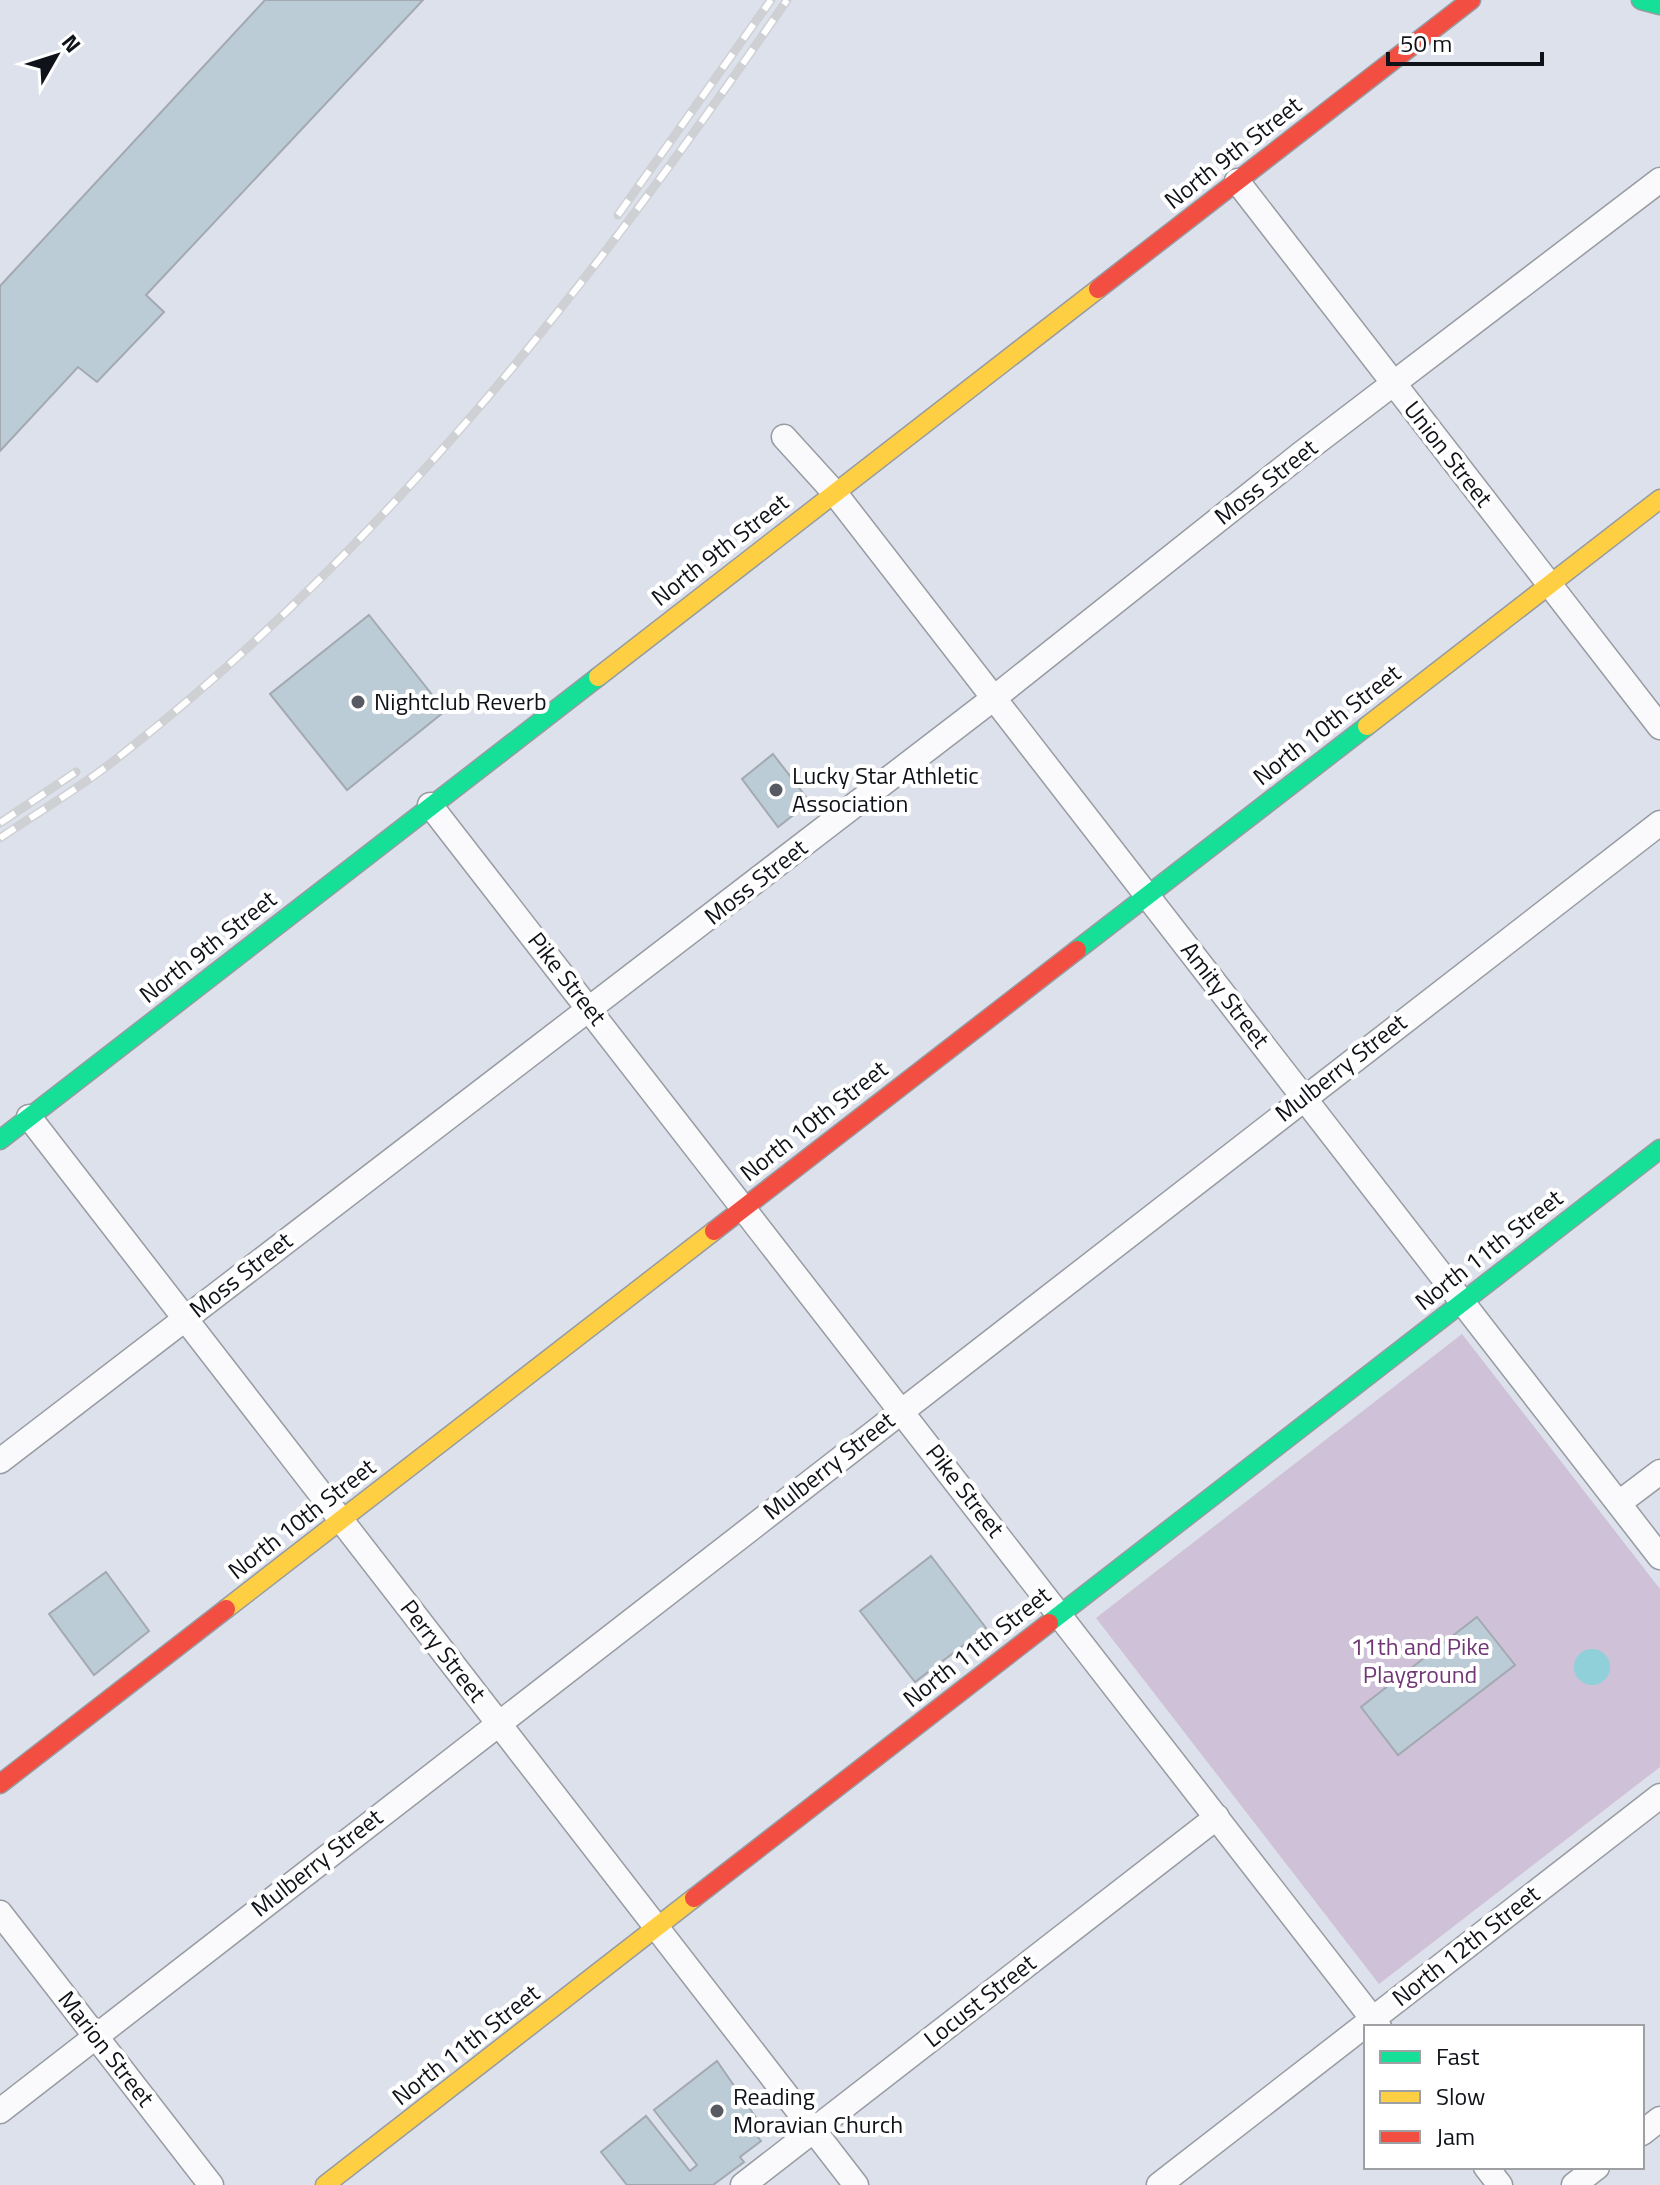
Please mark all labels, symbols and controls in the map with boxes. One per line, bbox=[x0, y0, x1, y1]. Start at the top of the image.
north arrow bbox=[16, 16, 96, 96]
scale bar bbox=[1388, 16, 1542, 66]
text: 50 m bbox=[1400, 25, 1452, 61]
text: N bbox=[54, 27, 90, 60]
street label: North 9th Street bbox=[1156, 87, 1309, 217]
street label: Union Street bbox=[1396, 393, 1502, 515]
street label: Moss Street bbox=[1206, 429, 1325, 533]
street label: North 9th Street bbox=[643, 484, 796, 614]
street label: North 10th Street bbox=[1245, 655, 1408, 794]
place label: Nightclub Reverb bbox=[374, 683, 547, 719]
marker: Nightclub Reverb bbox=[349, 693, 367, 711]
place label: Lucky Star Athletic Association bbox=[792, 757, 979, 821]
marker: Lucky Star Athletic Association bbox=[767, 781, 785, 799]
street label: Moss Street bbox=[696, 829, 815, 933]
street label: North 9th Street bbox=[131, 881, 284, 1011]
street label: Pike Street bbox=[520, 924, 616, 1033]
street label: Amity Street bbox=[1173, 933, 1279, 1056]
street label: Mulberry Street bbox=[1267, 1004, 1414, 1130]
street label: North 10th Street bbox=[732, 1051, 895, 1190]
street label: North 11th Street bbox=[1407, 1180, 1570, 1319]
street label: Moss Street bbox=[181, 1222, 300, 1326]
street label: Mulberry Street bbox=[755, 1402, 902, 1528]
street label: Pike Street bbox=[918, 1436, 1014, 1545]
street label: North 10th Street bbox=[220, 1449, 383, 1588]
street label: North 11th Street bbox=[895, 1577, 1058, 1716]
street label: Perry Street bbox=[392, 1591, 496, 1710]
park label: 11th and Pike Playground bbox=[1350, 1628, 1490, 1692]
street label: Mulberry Street bbox=[243, 1799, 390, 1925]
street label: North 12th Street bbox=[1384, 1876, 1547, 2015]
street label: Locust Street bbox=[916, 1944, 1044, 2056]
street label: North 11th Street bbox=[384, 1975, 547, 2114]
street label: Marion Street bbox=[50, 1983, 164, 2114]
legend bbox=[1364, 2025, 1644, 2169]
text: Fast bbox=[1436, 2038, 1480, 2074]
place label: Reading Moravian Church bbox=[733, 2078, 903, 2142]
text: Slow bbox=[1436, 2078, 1485, 2114]
marker: Reading Moravian Church bbox=[708, 2102, 726, 2120]
text: Jam bbox=[1436, 2118, 1475, 2154]

